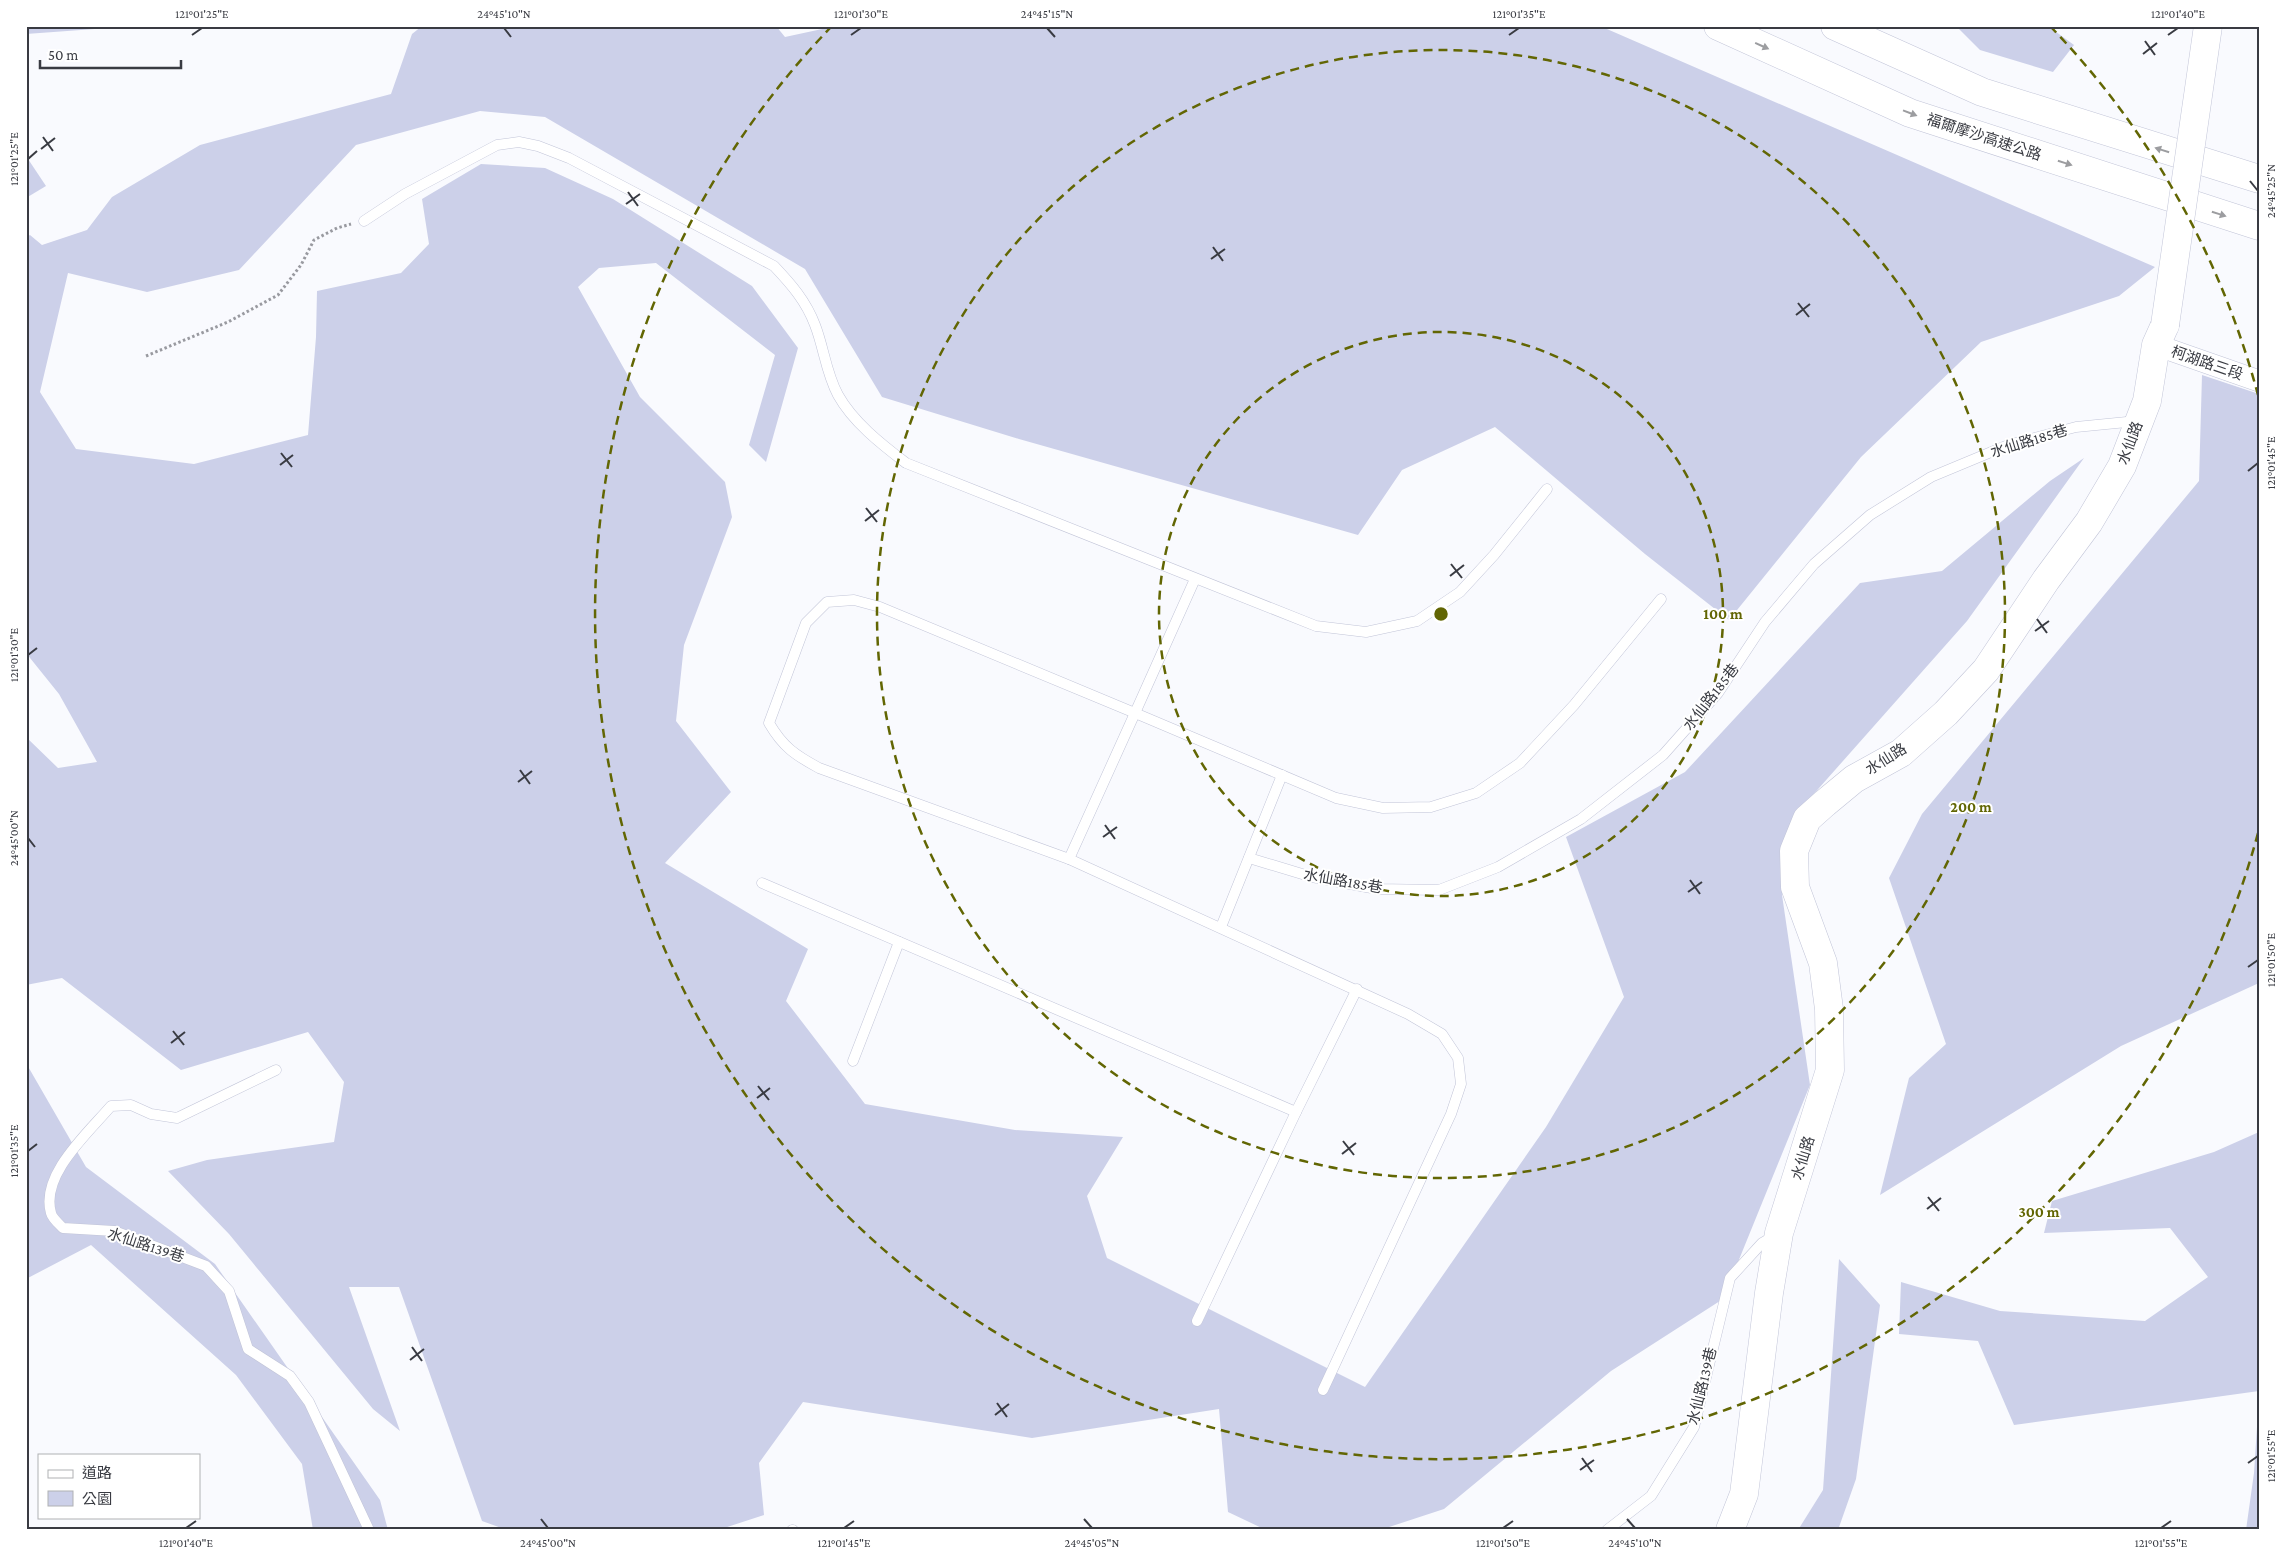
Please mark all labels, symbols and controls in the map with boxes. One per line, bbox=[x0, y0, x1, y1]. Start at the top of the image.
text: 121°01'25"E bbox=[175, 7, 229, 21]
text: 24°45'10"N bbox=[477, 7, 531, 21]
text: 121°01'30"E bbox=[834, 7, 888, 21]
text: 24°45'15"N bbox=[1021, 7, 1073, 21]
text: 121°01'35"E bbox=[1492, 7, 1546, 21]
text: 121°01'40"E bbox=[2151, 7, 2206, 21]
scale bar bbox=[40, 38, 181, 70]
one-way arrow bbox=[1755, 43, 1769, 51]
text: 50 m bbox=[48, 47, 78, 63]
one-way arrow bbox=[1903, 109, 1918, 117]
street label: 福爾摩沙高速公路 bbox=[1924, 110, 2044, 163]
text: 121°01'25"E bbox=[7, 132, 21, 186]
one-way arrow bbox=[2154, 145, 2169, 153]
one-way arrow bbox=[2057, 160, 2072, 168]
text: 24°45'25"N bbox=[2264, 164, 2278, 218]
one-way arrow bbox=[2212, 210, 2227, 218]
street label: 柯湖路三段 bbox=[2169, 343, 2245, 383]
street label: 水仙路 bbox=[2114, 419, 2146, 467]
street label: 水仙路185巷 bbox=[1988, 421, 2070, 460]
text: 121°01'45"E bbox=[2264, 436, 2278, 490]
centre of rings bbox=[1432, 605, 1450, 623]
text: 100 m bbox=[1703, 606, 1743, 622]
text: 121°01'30"E bbox=[7, 628, 21, 682]
street label: 水仙路185巷 bbox=[1679, 660, 1742, 733]
street label: 水仙路 bbox=[1862, 739, 1909, 778]
text: 200 m bbox=[1950, 799, 1992, 815]
text: 24°45'00"N bbox=[7, 810, 21, 866]
street label: 水仙路185巷 bbox=[1302, 865, 1384, 896]
text: 121°01'50"E bbox=[2264, 933, 2278, 987]
text: 121°01'35"E bbox=[7, 1124, 21, 1178]
street label: 水仙路 bbox=[1788, 1134, 1817, 1182]
text: 300 m bbox=[2018, 1204, 2060, 1220]
street label: 水仙路139巷 bbox=[106, 1224, 187, 1265]
street label: 水仙路139巷 bbox=[1684, 1345, 1719, 1427]
text: 121°01'55"E bbox=[2264, 1429, 2278, 1482]
legend bbox=[38, 1454, 200, 1518]
text: 道路 bbox=[82, 1465, 112, 1481]
text: 公園 bbox=[82, 1491, 112, 1507]
text: 121°01'40"E bbox=[159, 1536, 214, 1550]
text: 24°45'00"N bbox=[520, 1536, 576, 1550]
text: 121°01'45"E bbox=[818, 1536, 871, 1550]
text: 24°45'05"N bbox=[1065, 1536, 1120, 1550]
text: 121°01'50"E bbox=[1476, 1536, 1530, 1550]
text: 24°45'10"N bbox=[1608, 1536, 1662, 1550]
text: 121°01'55"E bbox=[2135, 1536, 2188, 1550]

